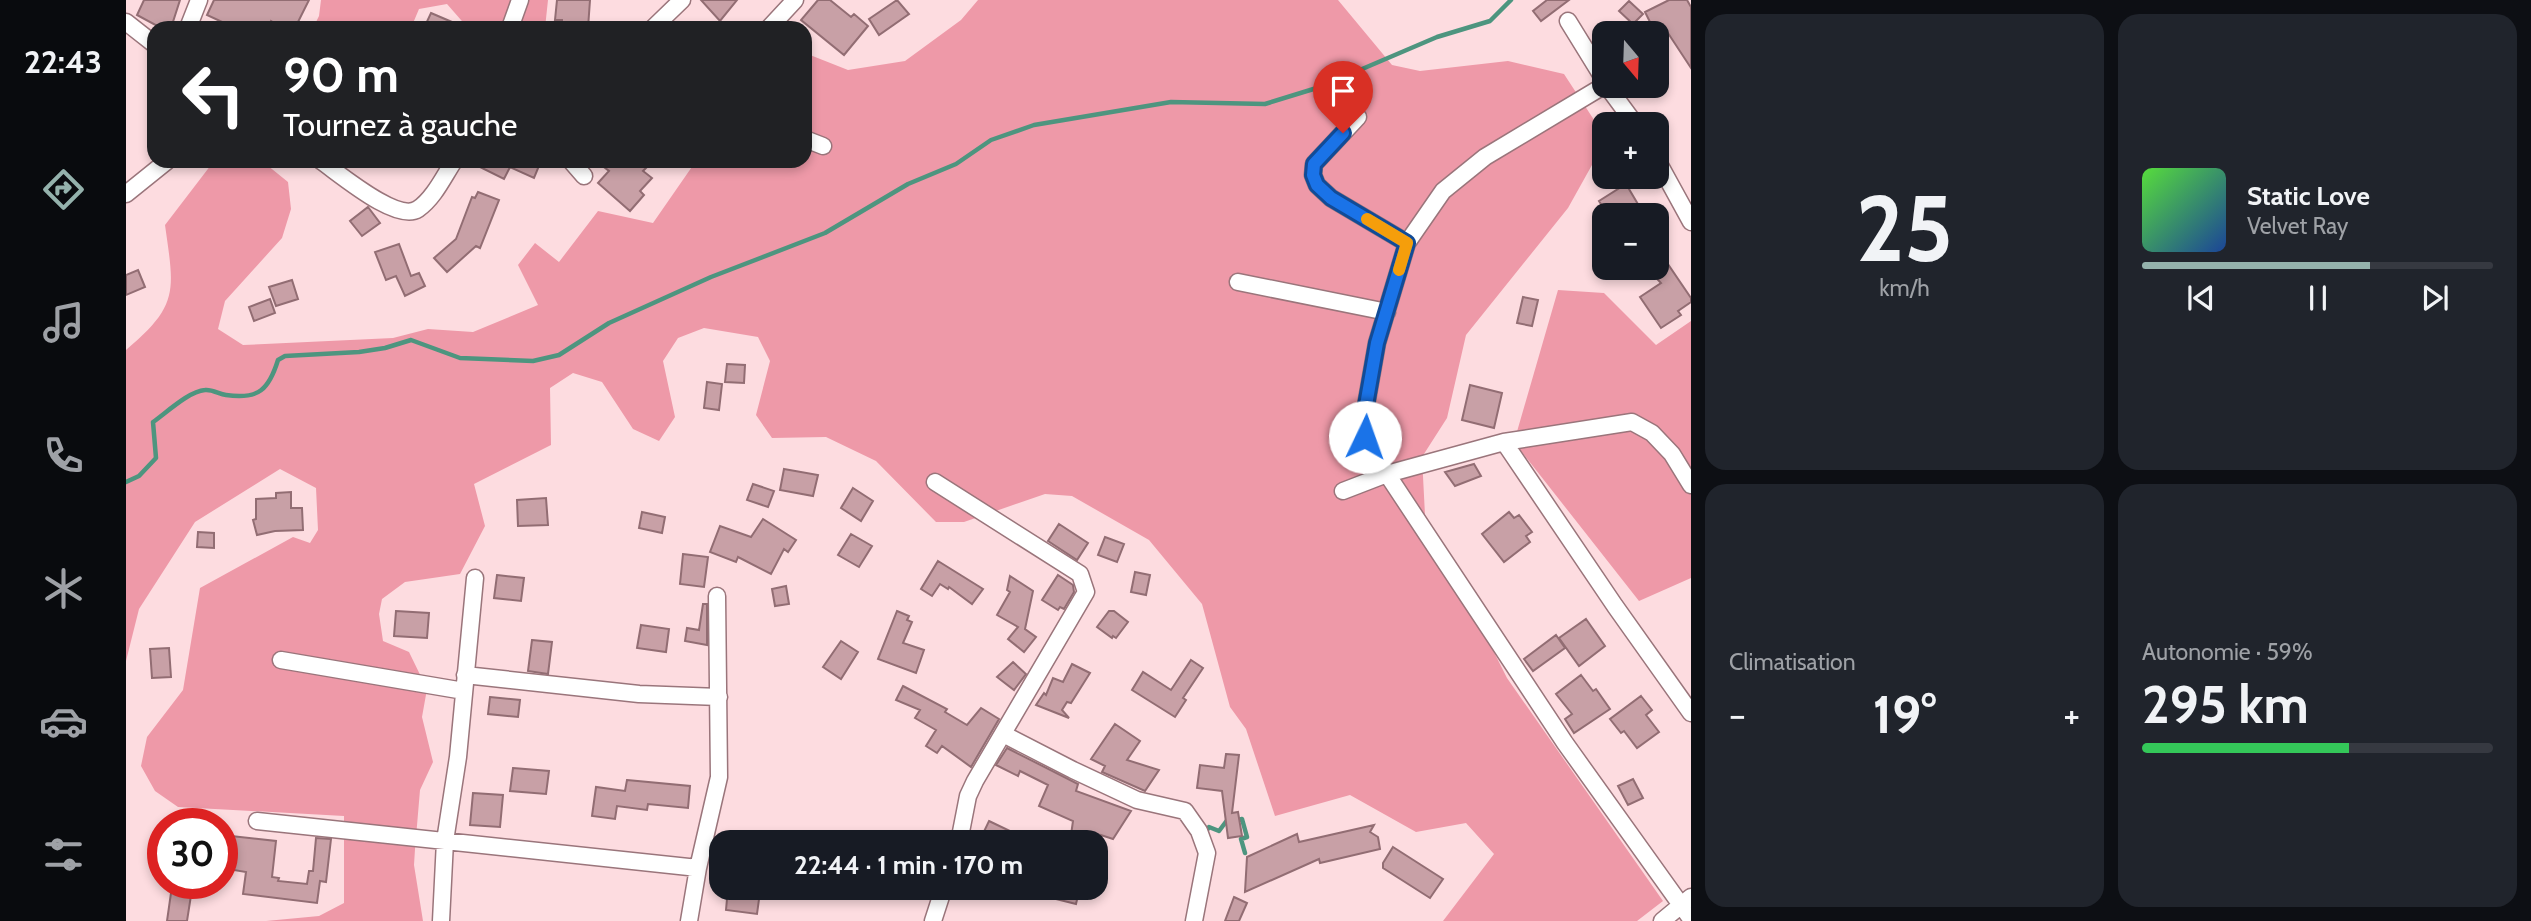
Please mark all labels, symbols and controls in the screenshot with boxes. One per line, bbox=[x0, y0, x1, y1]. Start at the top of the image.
north arrow bbox=[1592, 21, 1670, 98]
map controls bbox=[1592, 21, 1669, 280]
text: 22:43 bbox=[24, 42, 102, 81]
text: 90 m bbox=[283, 45, 399, 104]
icon: left bbox=[168, 49, 259, 140]
pin bbox=[1313, 61, 1373, 133]
icon: arrive bbox=[1324, 72, 1362, 110]
text: Tournez à gauche bbox=[283, 105, 517, 144]
button: + bbox=[1592, 112, 1669, 189]
icon: directions bbox=[39, 165, 88, 214]
text: 25 bbox=[1856, 173, 1953, 284]
text: Static Love bbox=[2247, 180, 2370, 212]
button: − bbox=[1592, 203, 1669, 280]
text: Velvet Ray bbox=[2247, 212, 2348, 240]
text: km/h bbox=[1879, 274, 1930, 302]
icon: previous bbox=[2182, 279, 2220, 317]
icon: pause bbox=[2299, 279, 2337, 317]
icon: next bbox=[2416, 279, 2454, 317]
icon: music bbox=[39, 298, 88, 347]
position arrow bbox=[1328, 400, 1402, 474]
icon: phone bbox=[39, 431, 88, 480]
icon: climate bbox=[39, 564, 88, 613]
text: Autonomie · 59% bbox=[2142, 638, 2313, 666]
text: Climatisation bbox=[1729, 648, 1856, 676]
text: 295 km bbox=[2142, 673, 2309, 736]
text: 19° bbox=[1873, 683, 1936, 746]
text: − bbox=[1729, 691, 1746, 738]
text: + bbox=[2063, 691, 2080, 738]
icon: car bbox=[39, 697, 88, 746]
speed limit sign: 30 bbox=[147, 808, 238, 899]
icon: filters bbox=[39, 830, 88, 879]
text: 22:44 · 1 min · 170 m bbox=[794, 849, 1023, 881]

